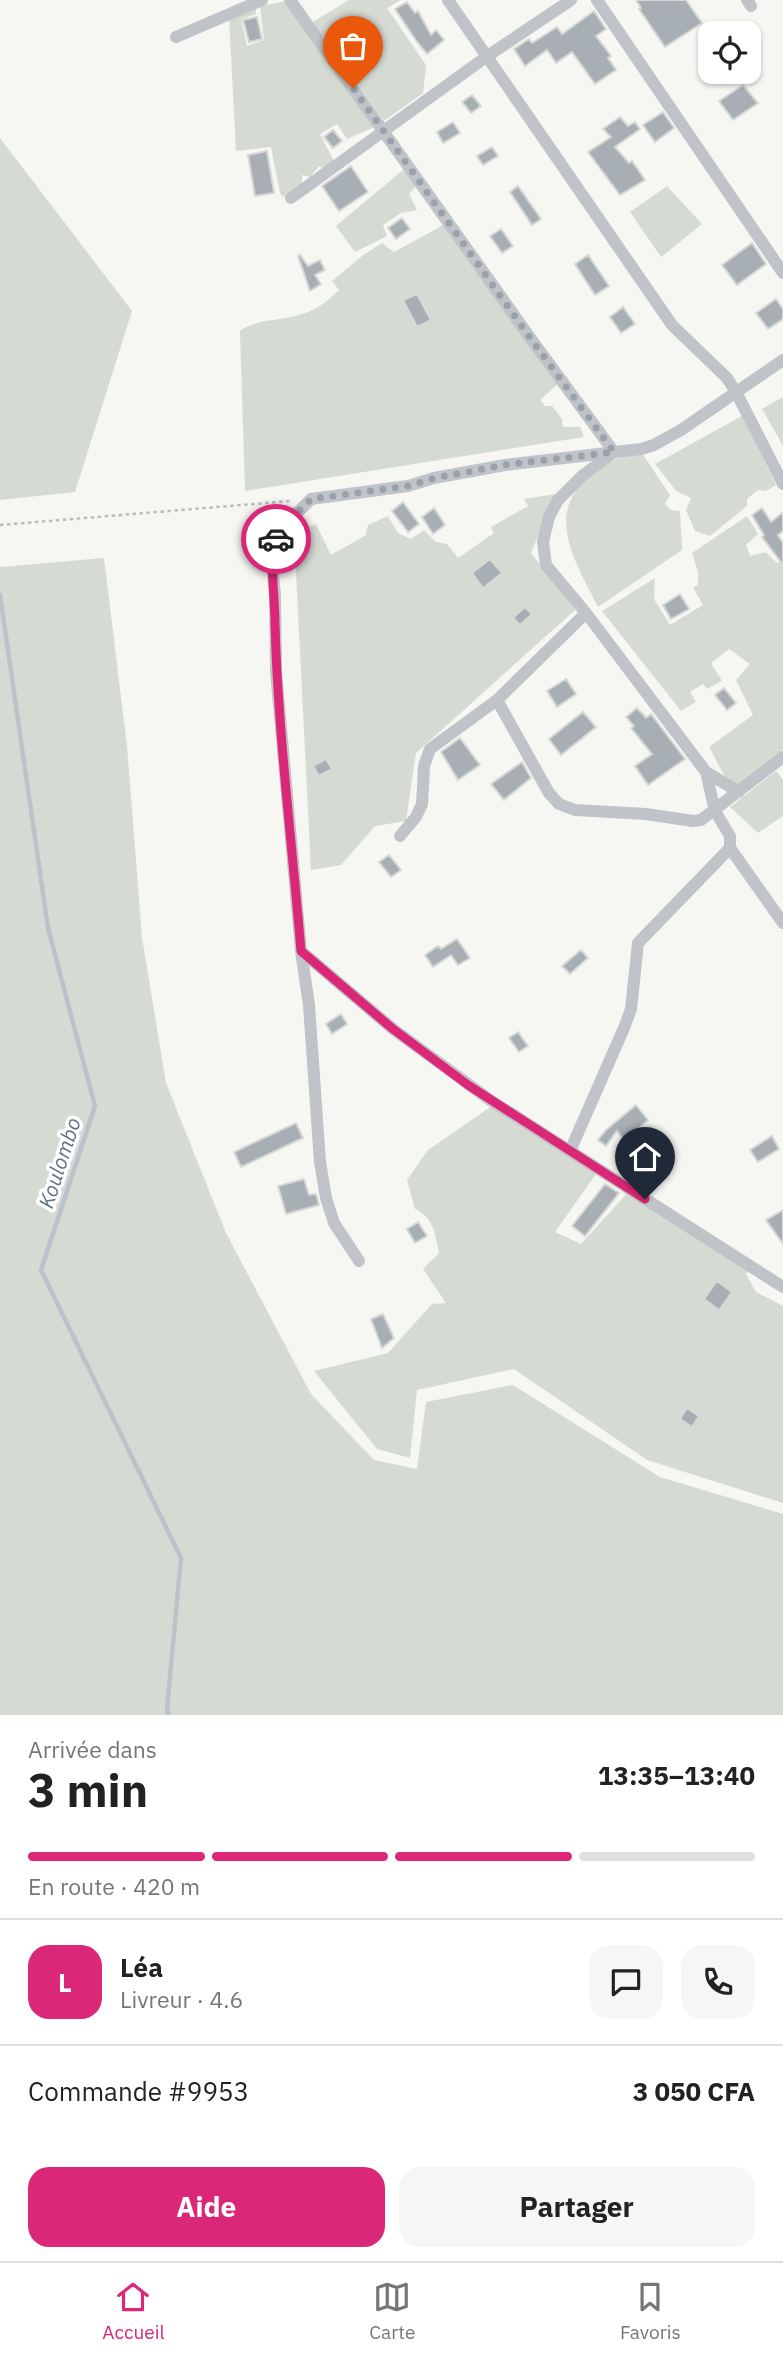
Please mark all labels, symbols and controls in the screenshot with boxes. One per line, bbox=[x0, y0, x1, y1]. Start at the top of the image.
pin bbox=[323, 16, 383, 88]
map controls bbox=[698, 21, 761, 84]
button: locate bbox=[698, 21, 761, 84]
icon: bag bbox=[334, 27, 372, 65]
courier bbox=[241, 504, 311, 574]
icon: car bbox=[257, 520, 295, 558]
water label: Koulombo bbox=[31, 1114, 87, 1212]
pin bbox=[615, 1127, 675, 1199]
icon: home bbox=[626, 1138, 664, 1176]
text: Arrivée dans bbox=[28, 1734, 157, 1764]
text: 13:35–13:40 bbox=[598, 1758, 755, 1792]
text: 3 min bbox=[28, 1760, 148, 1820]
text: En route · 420 m bbox=[28, 1871, 200, 1901]
button: chat bbox=[589, 1945, 663, 2019]
button: phone bbox=[681, 1945, 755, 2019]
text: Léa bbox=[120, 1950, 163, 1984]
text: L bbox=[58, 1965, 72, 1999]
text: Livreur · 4.6 bbox=[120, 1984, 243, 2014]
text: Commande #9953 bbox=[28, 2074, 249, 2108]
text: 3 050 CFA bbox=[633, 2074, 755, 2108]
button: Aide bbox=[28, 2167, 385, 2247]
button: Partager bbox=[399, 2167, 755, 2247]
tab: Accueil bbox=[102, 2278, 165, 2344]
tab: Carte bbox=[369, 2278, 415, 2344]
tab: Favoris bbox=[620, 2278, 681, 2344]

